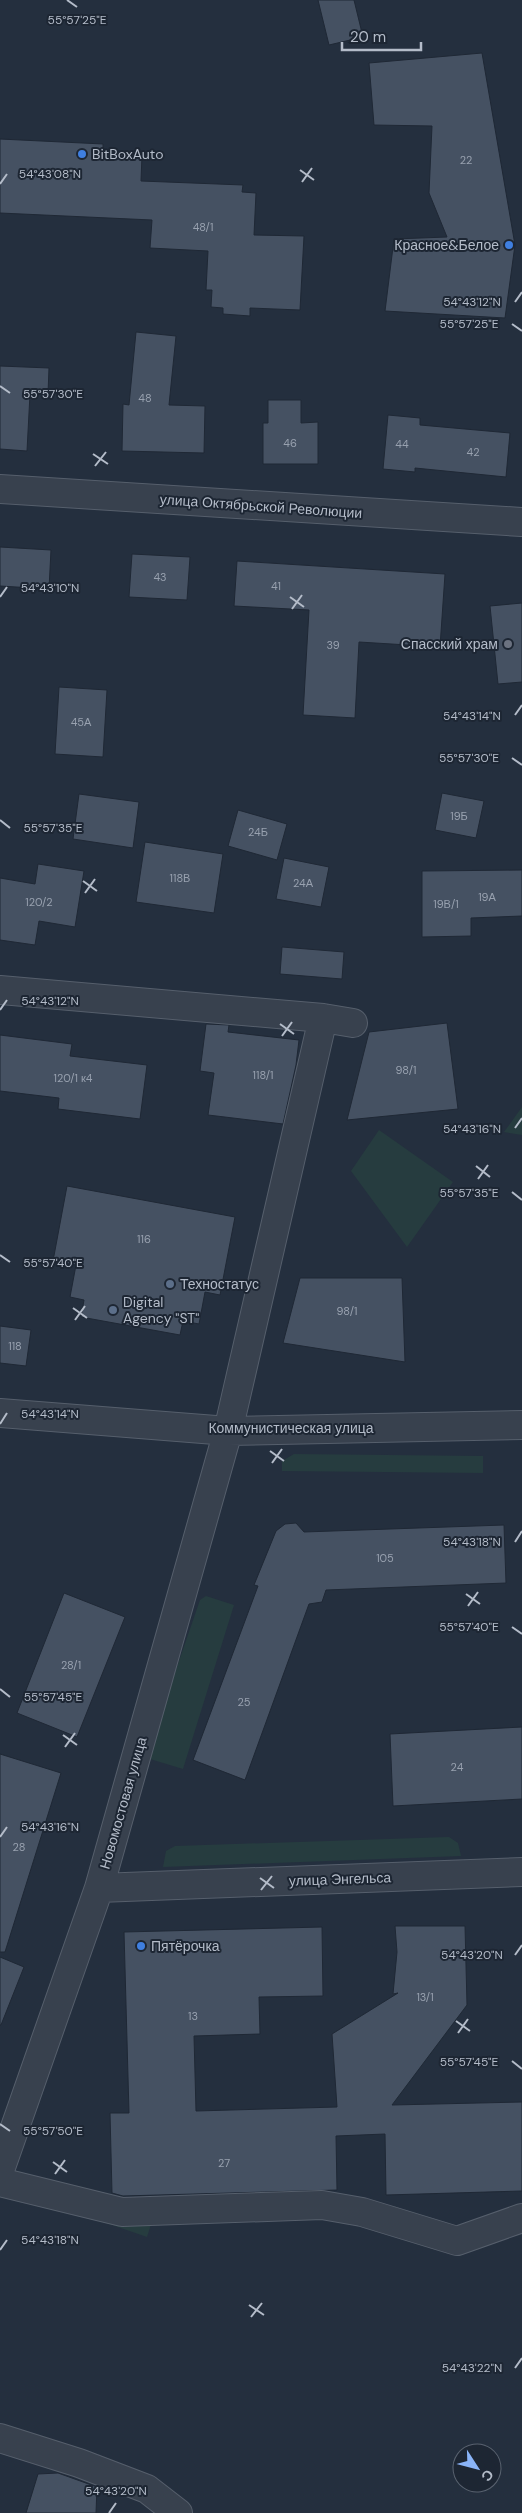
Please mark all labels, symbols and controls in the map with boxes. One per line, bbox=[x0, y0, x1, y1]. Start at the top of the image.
text: 55°57'25"E bbox=[48, 12, 107, 28]
scale bar bbox=[342, 20, 421, 52]
text: 20 m bbox=[350, 27, 386, 47]
place label: BitBoxAuto bbox=[92, 145, 163, 163]
marker: BitBoxAuto bbox=[76, 148, 88, 160]
house number: 22 bbox=[460, 153, 472, 167]
text: 54°43'08"N bbox=[19, 166, 81, 182]
house number: 48/1 bbox=[193, 220, 213, 234]
place label: Красное&Белое bbox=[394, 236, 499, 254]
marker: Красное&Белое bbox=[503, 239, 515, 251]
text: 54°43'12"N bbox=[443, 294, 501, 310]
text: 55°57'25"E bbox=[440, 316, 499, 332]
text: 55°57'30"E bbox=[23, 386, 83, 402]
house number: 48 bbox=[138, 391, 152, 405]
house number: 46 bbox=[283, 436, 297, 450]
house number: 44 bbox=[395, 437, 409, 451]
house number: 42 bbox=[466, 445, 480, 459]
street label: улица Октябрьской Революции bbox=[159, 490, 363, 522]
house number: 43 bbox=[153, 570, 167, 584]
house number: 41 bbox=[271, 579, 281, 593]
text: 54°43'10"N bbox=[21, 580, 79, 596]
place label: Спасский храм bbox=[401, 635, 498, 653]
house number: 39 bbox=[326, 638, 340, 652]
marker: Спасский храм bbox=[502, 638, 514, 650]
text: 54°43'14"N bbox=[443, 708, 501, 724]
house number: 45А bbox=[71, 715, 92, 729]
text: 55°57'30"E bbox=[439, 750, 499, 766]
house number: 19Б bbox=[450, 809, 468, 823]
text: 55°57'35"E bbox=[23, 820, 83, 836]
house number: 24Б bbox=[248, 825, 268, 839]
house number: 118В bbox=[170, 871, 190, 885]
house number: 24А bbox=[293, 876, 314, 890]
house number: 19А bbox=[478, 890, 496, 904]
house number: 120/2 bbox=[25, 895, 53, 909]
house number: 19В/1 bbox=[433, 897, 459, 911]
text: 54°43'12"N bbox=[21, 993, 79, 1009]
house number: 98/1 bbox=[396, 1063, 416, 1077]
house number: 118/1 bbox=[253, 1068, 273, 1082]
house number: 120/1 к4 bbox=[54, 1071, 93, 1085]
text: 54°43'16"N bbox=[443, 1121, 501, 1137]
text: 55°57'35"E bbox=[439, 1185, 499, 1201]
house number: 116 bbox=[137, 1232, 151, 1246]
text: 55°57'40"E bbox=[23, 1255, 83, 1271]
place label: Техностатус bbox=[180, 1275, 259, 1293]
marker: Техностатус bbox=[164, 1278, 176, 1290]
place label: Digital Agency "ST" bbox=[123, 1293, 199, 1327]
marker: Digital Agency "ST" bbox=[107, 1304, 119, 1316]
house number: 98/1 bbox=[337, 1304, 357, 1318]
house number: 118 bbox=[8, 1339, 22, 1353]
text: 54°43'14"N bbox=[21, 1406, 79, 1422]
street label: Коммунистическая улица bbox=[208, 1419, 374, 1437]
text: 54°43'18"N bbox=[443, 1534, 501, 1550]
house number: 105 bbox=[376, 1551, 394, 1565]
text: 55°57'40"E bbox=[439, 1619, 499, 1635]
house number: 28/1 bbox=[61, 1658, 81, 1672]
text: 55°57'45"E bbox=[24, 1689, 83, 1705]
house number: 25 bbox=[237, 1695, 251, 1709]
street label: Новомостовая улица bbox=[96, 1735, 150, 1871]
house number: 24 bbox=[451, 1760, 464, 1774]
text: 54°43'16"N bbox=[21, 1819, 79, 1835]
house number: 28 bbox=[13, 1840, 25, 1854]
street label: улица Энгельса bbox=[289, 1868, 392, 1890]
place label: Пятёрочка bbox=[151, 1937, 220, 1955]
marker: Пятёрочка bbox=[135, 1940, 147, 1952]
text: 54°43'20"N bbox=[441, 1947, 503, 1963]
house number: 13/1 bbox=[416, 1990, 434, 2004]
house number: 13 bbox=[188, 2009, 198, 2023]
text: 55°57'45"E bbox=[440, 2054, 499, 2070]
text: 55°57'50"E bbox=[23, 2123, 83, 2139]
house number: 27 bbox=[218, 2156, 230, 2170]
text: 54°43'18"N bbox=[21, 2232, 79, 2248]
text: 54°43'22"N bbox=[442, 2360, 502, 2376]
north arrow bbox=[452, 2443, 502, 2493]
text: С bbox=[477, 2466, 498, 2485]
text: 54°43'20"N bbox=[85, 2483, 147, 2499]

